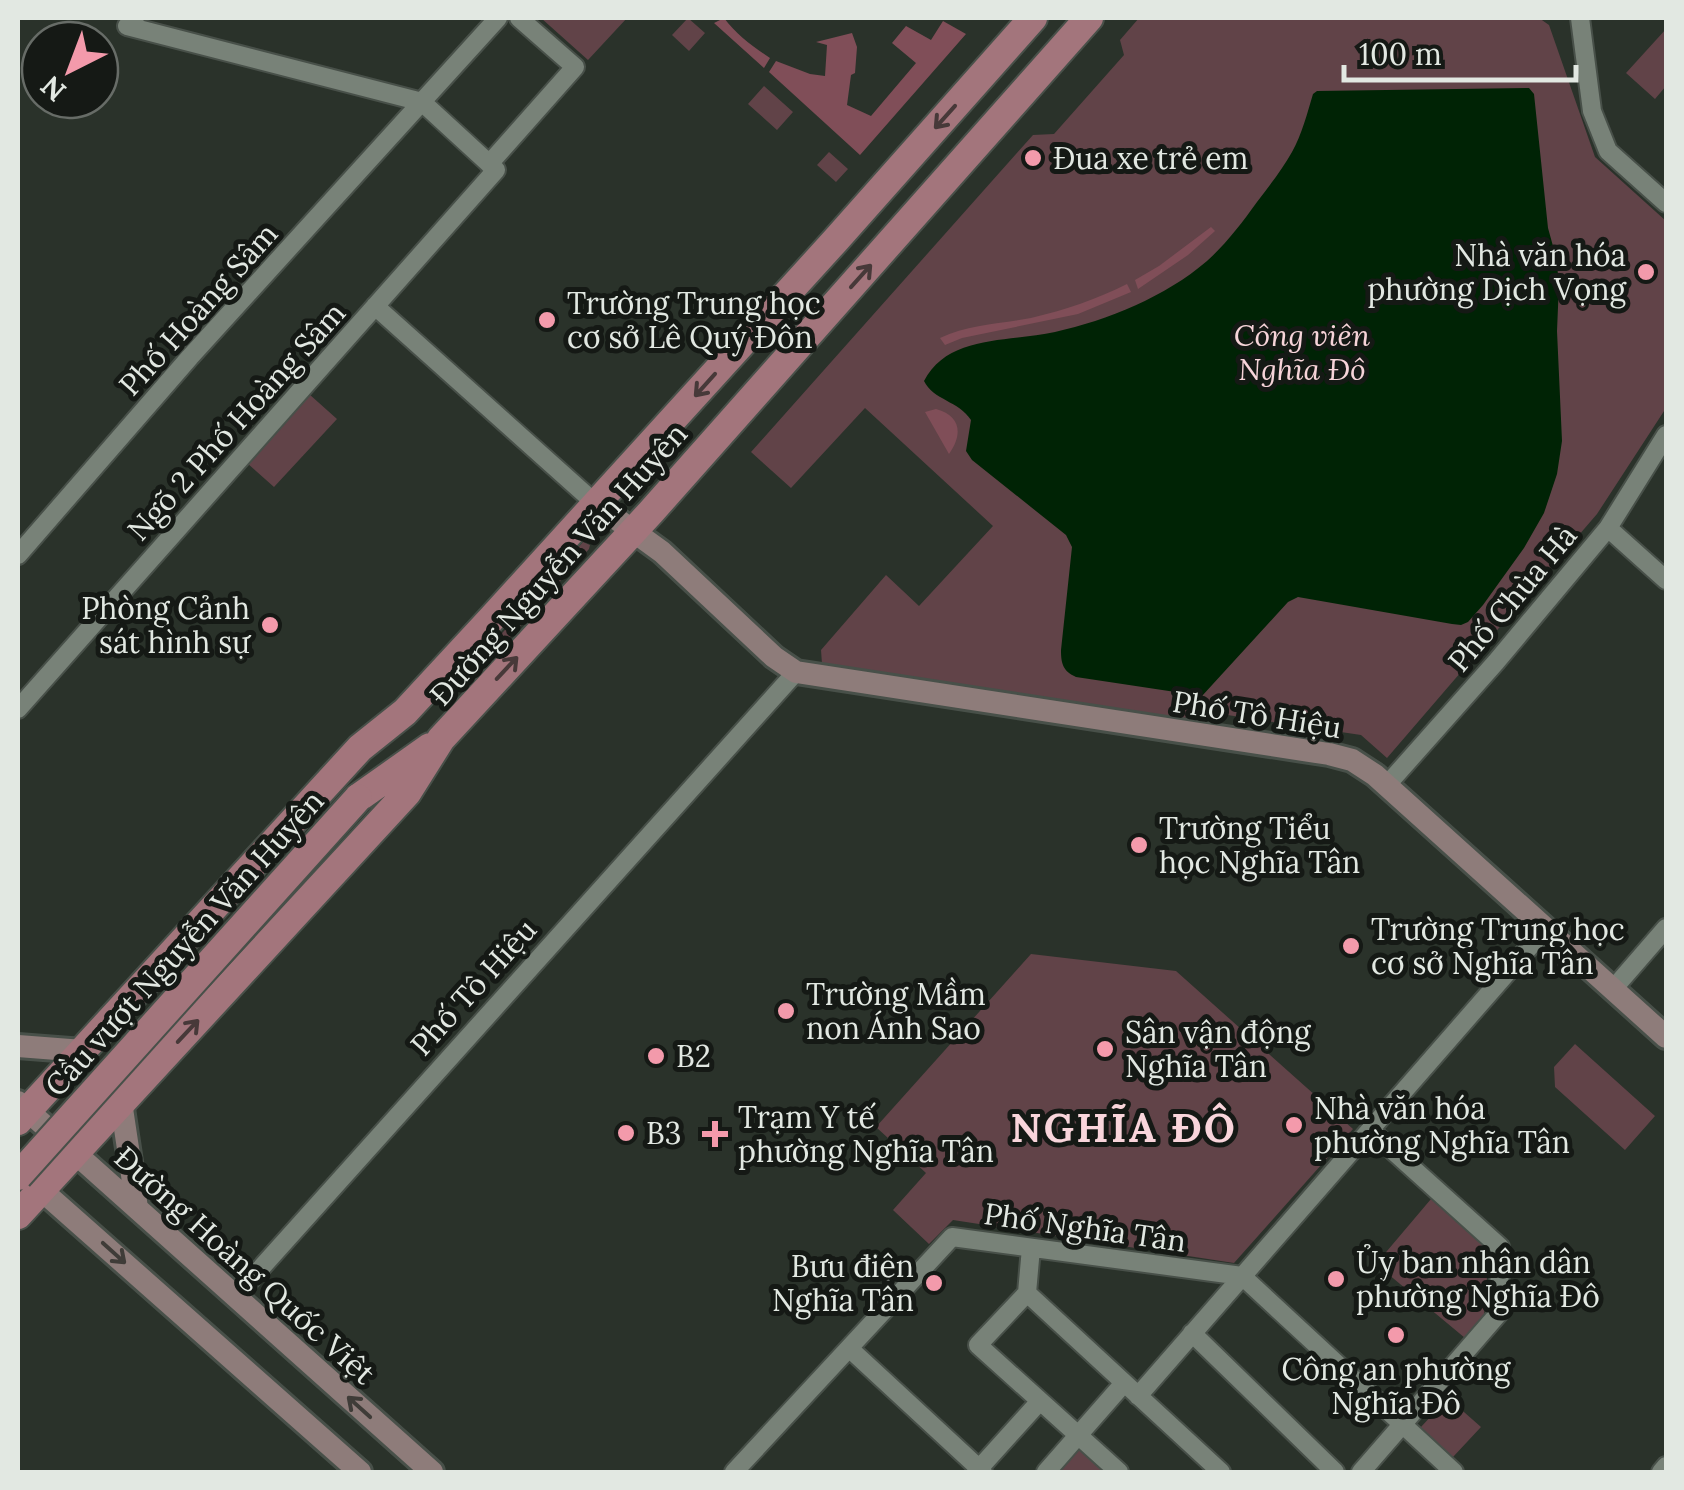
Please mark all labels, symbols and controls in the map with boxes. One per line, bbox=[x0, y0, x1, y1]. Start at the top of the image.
north arrow bbox=[20, 20, 120, 120]
scale bar bbox=[1344, 20, 1576, 82]
text: 100 m bbox=[1359, 35, 1442, 73]
text: N bbox=[33, 68, 73, 109]
one-way arrow bbox=[934, 104, 957, 129]
place label: Đua xe trẻ em bbox=[1053, 139, 1248, 177]
marker: Đua xe trẻ em bbox=[1022, 147, 1044, 169]
street label: Phố Hoàng Sâm bbox=[111, 215, 286, 404]
place label: Nhà văn hóa phường Dịch Vọng bbox=[1367, 236, 1627, 309]
marker: Nhà văn hóa phường Dịch Vọng bbox=[1635, 261, 1657, 283]
one-way arrow bbox=[850, 264, 873, 289]
place label: Trường Trung học cơ sở Lê Quý Đôn bbox=[567, 284, 821, 357]
street label: Ngõ 2 Phố Hoàng Sâm bbox=[119, 294, 354, 549]
marker: Trường Trung học cơ sở Lê Quý Đôn bbox=[536, 309, 558, 331]
park label: Công viên Nghĩa Đô bbox=[1234, 316, 1371, 388]
one-way arrow bbox=[694, 372, 717, 397]
street label: Đường Nguyễn Văn Huyên bbox=[421, 415, 696, 714]
street label: Phố Chùa Hà bbox=[1440, 517, 1584, 679]
place label: Phòng Cảnh sát hình sự bbox=[81, 589, 252, 661]
marker: Phòng Cảnh sát hình sự bbox=[259, 614, 281, 636]
one-way arrow bbox=[496, 656, 519, 681]
street label: Phố Tô Hiệu bbox=[1170, 682, 1344, 746]
street label: Cầu vượt Nguyễn Văn Huyên bbox=[37, 782, 332, 1105]
place label: Trường Tiểu học Nghĩa Tân bbox=[1159, 809, 1360, 882]
marker: Trường Tiểu học Nghĩa Tân bbox=[1128, 834, 1150, 856]
place label: Trường Trung học cơ sở Nghĩa Tân bbox=[1371, 910, 1625, 983]
street label: Phố Tô Hiệu bbox=[402, 911, 544, 1063]
marker: Trường Trung học cơ sở Nghĩa Tân bbox=[1340, 935, 1362, 957]
place label: Trường Mầm non Ánh Sao bbox=[806, 975, 986, 1047]
marker: Trường Mầm non Ánh Sao bbox=[775, 1000, 797, 1022]
place label: Sân vận động Nghĩa Tân bbox=[1125, 1013, 1312, 1086]
one-way arrow bbox=[176, 1019, 199, 1044]
place label: B2 bbox=[676, 1037, 711, 1075]
marker: Sân vận động Nghĩa Tân bbox=[1094, 1038, 1116, 1060]
marker: B2 bbox=[645, 1045, 667, 1067]
place label: Nhà văn hóa phường Nghĩa Tân bbox=[1314, 1089, 1570, 1162]
place label: Trạm Y tế phường Nghĩa Tân bbox=[738, 1098, 994, 1171]
district label: NGHĨA ĐÔ bbox=[1011, 1102, 1237, 1153]
place label: B3 bbox=[646, 1114, 681, 1152]
marker: Nhà văn hóa phường Nghĩa Tân bbox=[1283, 1114, 1305, 1136]
marker: Trạm Y tế phường Nghĩa Tân bbox=[702, 1121, 728, 1147]
marker: B3 bbox=[615, 1122, 637, 1144]
street label: Đường Hoàng Quốc Việt bbox=[106, 1138, 383, 1393]
street label: Phố Nghĩa Tân bbox=[982, 1194, 1188, 1261]
one-way arrow bbox=[101, 1242, 126, 1265]
place label: Ủy ban nhân dân phường Nghĩa Đô bbox=[1356, 1243, 1600, 1316]
place label: Bưu điện Nghĩa Tân bbox=[772, 1247, 914, 1320]
marker: Ủy ban nhân dân phường Nghĩa Đô bbox=[1325, 1268, 1347, 1290]
marker: Bưu điện Nghĩa Tân bbox=[923, 1272, 945, 1294]
marker: Công an phường Nghĩa Đô bbox=[1385, 1324, 1407, 1346]
place label: Công an phường Nghĩa Đô bbox=[1282, 1350, 1512, 1423]
one-way arrow bbox=[347, 1396, 372, 1419]

